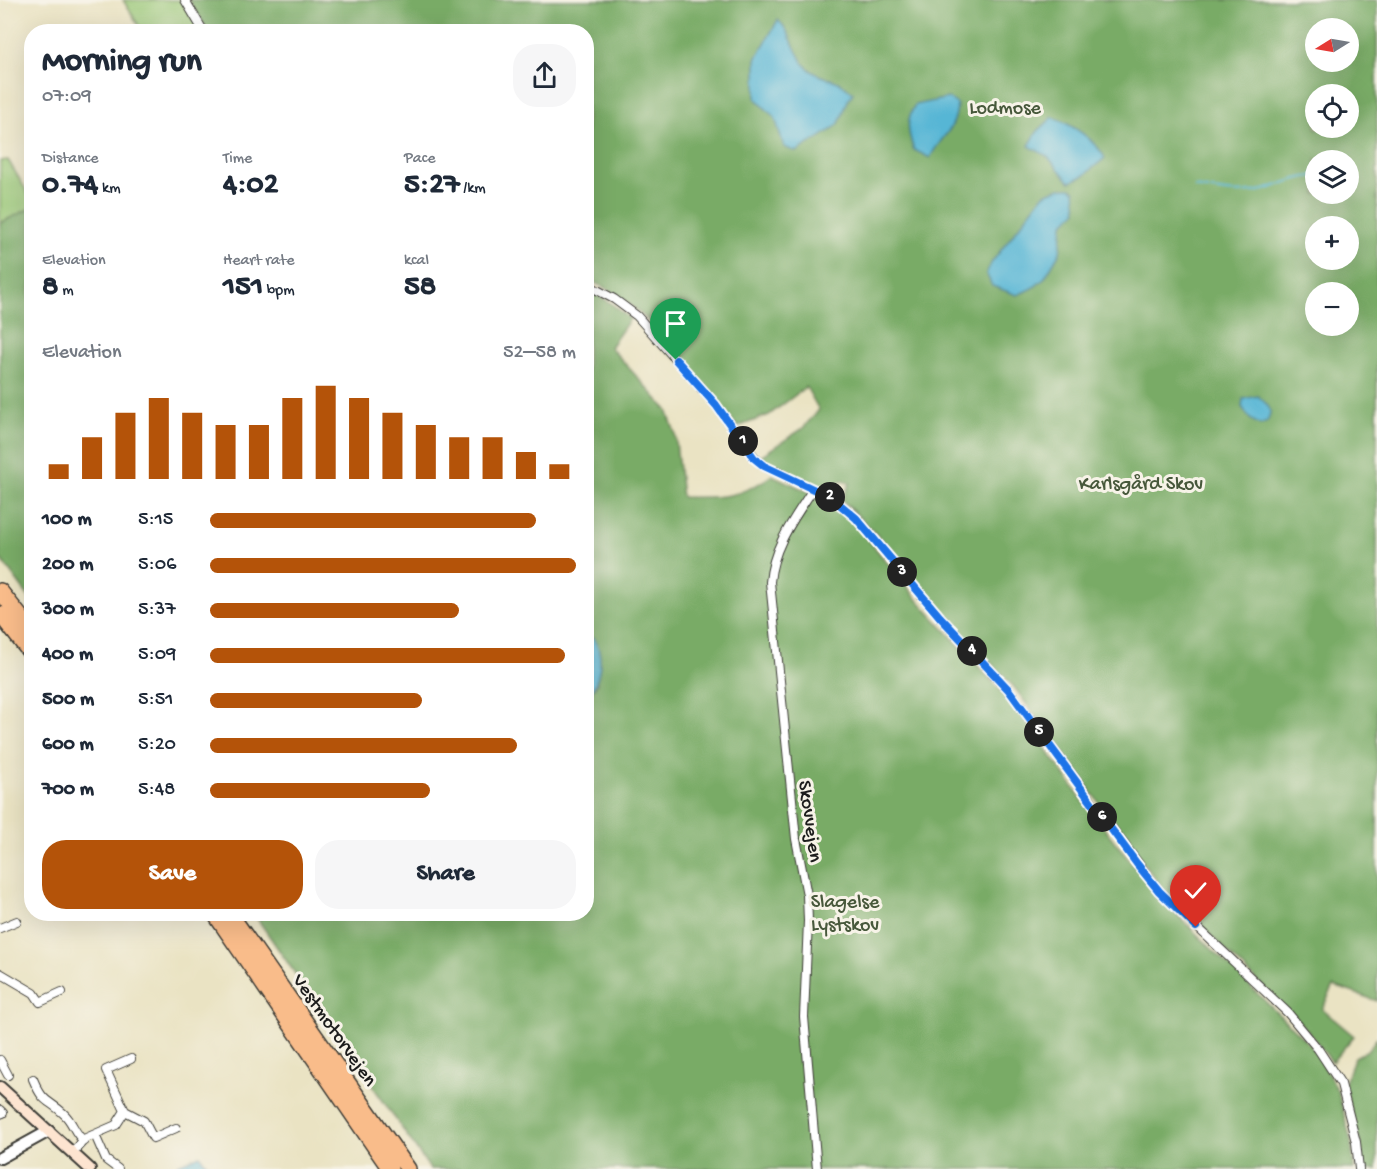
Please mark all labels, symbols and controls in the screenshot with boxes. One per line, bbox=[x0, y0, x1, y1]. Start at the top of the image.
north arrow bbox=[1305, 18, 1359, 72]
map controls bbox=[1305, 18, 1359, 336]
text: Morning run bbox=[42, 44, 202, 82]
button: share bbox=[513, 44, 576, 107]
button: locate bbox=[1305, 84, 1359, 138]
text: 07:09 bbox=[42, 86, 91, 109]
park label: Lodmose bbox=[969, 98, 1042, 121]
text: Distance bbox=[42, 150, 99, 169]
text: Time bbox=[223, 150, 252, 169]
text: Pace bbox=[404, 150, 435, 169]
button: layers bbox=[1305, 150, 1359, 204]
text: 0.74 bbox=[42, 169, 98, 204]
text: 4:02 bbox=[223, 169, 278, 204]
text: 5:27 bbox=[404, 169, 460, 204]
text: km bbox=[98, 180, 121, 199]
text: /km bbox=[460, 180, 486, 199]
button: + bbox=[1305, 216, 1359, 270]
text: Elevation bbox=[42, 252, 106, 271]
text: Heart rate bbox=[223, 252, 295, 271]
text: kcal bbox=[404, 252, 429, 271]
text: 8 bbox=[42, 271, 58, 306]
text: 151 bbox=[223, 271, 263, 306]
text: 58 bbox=[404, 271, 436, 306]
text: m bbox=[58, 282, 74, 301]
text: bpm bbox=[263, 282, 294, 301]
button: − bbox=[1305, 282, 1359, 336]
pin bbox=[650, 298, 701, 360]
icon: arrive bbox=[659, 307, 692, 340]
text: Elevation bbox=[42, 342, 122, 365]
text: 52–58 m bbox=[503, 342, 576, 365]
pin: 1 bbox=[728, 426, 758, 456]
text: 1 bbox=[740, 431, 746, 450]
park label: Karlsgård Skov bbox=[1079, 473, 1203, 497]
pin: 2 bbox=[815, 482, 845, 512]
text: 2 bbox=[826, 487, 834, 506]
text: 100 m bbox=[42, 509, 92, 532]
text: 5:15 bbox=[138, 509, 173, 532]
text: 200 m bbox=[42, 554, 93, 577]
text: 5:06 bbox=[138, 554, 176, 577]
pin: 3 bbox=[887, 557, 917, 587]
text: 3 bbox=[898, 562, 906, 581]
text: 300 m bbox=[42, 599, 94, 622]
text: 5:37 bbox=[138, 599, 176, 622]
pin: 4 bbox=[957, 636, 987, 666]
text: 4 bbox=[968, 641, 976, 660]
text: 400 m bbox=[42, 644, 93, 667]
text: 5:09 bbox=[138, 644, 176, 667]
text: 500 m bbox=[42, 689, 94, 712]
text: 5:51 bbox=[138, 689, 173, 712]
pin: 5 bbox=[1024, 717, 1054, 747]
text: 5 bbox=[1035, 722, 1043, 741]
text: 600 m bbox=[42, 734, 94, 757]
text: 5:20 bbox=[138, 734, 176, 757]
text: 700 m bbox=[42, 779, 94, 802]
text: 5:48 bbox=[138, 779, 175, 802]
street label: Skovvejen bbox=[791, 779, 826, 864]
pin: 6 bbox=[1087, 802, 1117, 832]
text: 6 bbox=[1098, 807, 1106, 826]
button: Save bbox=[42, 840, 303, 909]
button: Share bbox=[315, 840, 576, 909]
pin bbox=[1170, 865, 1221, 927]
icon: check bbox=[1179, 874, 1212, 907]
park label: Slagelse Lystskov bbox=[811, 892, 880, 938]
street label: Vestmotorvejen bbox=[285, 970, 381, 1092]

